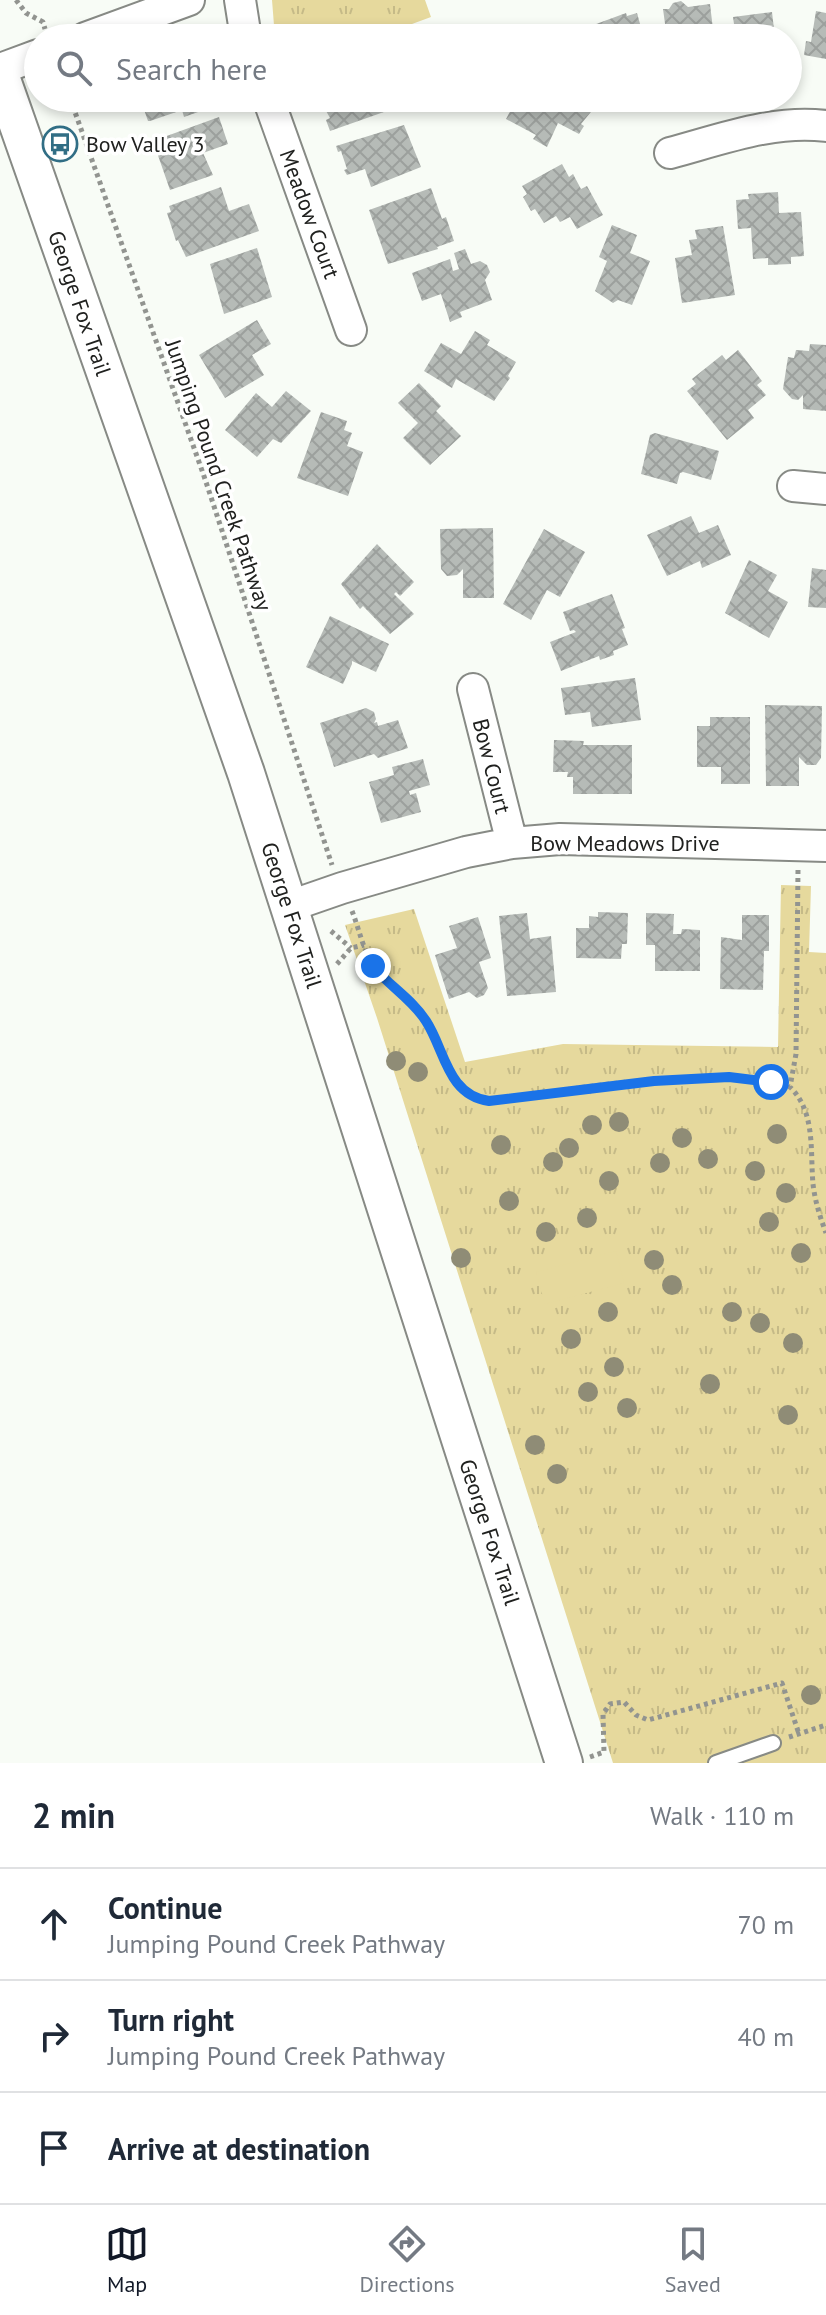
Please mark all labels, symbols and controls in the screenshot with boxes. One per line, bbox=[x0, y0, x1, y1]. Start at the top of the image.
search box bbox=[24, 24, 802, 112]
icon: search bbox=[52, 46, 96, 90]
text: Search here bbox=[116, 49, 267, 88]
bus stop icon: Bow Valley 3 bbox=[41, 125, 79, 163]
place label: Bow Valley 3 bbox=[86, 130, 204, 158]
street label: Meadow Court bbox=[274, 146, 347, 283]
street label: George Fox Trail bbox=[42, 227, 118, 380]
street label: Jumping Pound Creek Pathway bbox=[159, 335, 279, 615]
street label: Bow Court bbox=[467, 716, 517, 817]
street label: Bow Meadows Drive bbox=[530, 829, 720, 857]
street label: George Fox Trail bbox=[255, 839, 329, 992]
route end bbox=[355, 948, 391, 984]
route start bbox=[753, 1064, 789, 1100]
street label: George Fox Trail bbox=[453, 1456, 527, 1609]
text: 2 min bbox=[32, 1793, 115, 1837]
text: Walk · 110 m bbox=[650, 1799, 794, 1832]
text: Continue bbox=[108, 1888, 222, 1927]
icon: ahead bbox=[32, 1902, 76, 1946]
text: 70 m bbox=[738, 1908, 794, 1941]
text: Jumping Pound Creek Pathway bbox=[108, 1927, 445, 1960]
text: Turn right bbox=[108, 2000, 234, 2039]
icon: right bbox=[32, 2014, 76, 2058]
text: 40 m bbox=[738, 2020, 794, 2053]
text: Jumping Pound Creek Pathway bbox=[108, 2039, 445, 2072]
icon: arrive bbox=[32, 2126, 76, 2170]
text: Arrive at destination bbox=[108, 2129, 370, 2168]
tab: Map bbox=[105, 2222, 149, 2298]
tab: Directions bbox=[359, 2222, 455, 2298]
tab: Saved bbox=[665, 2222, 721, 2298]

